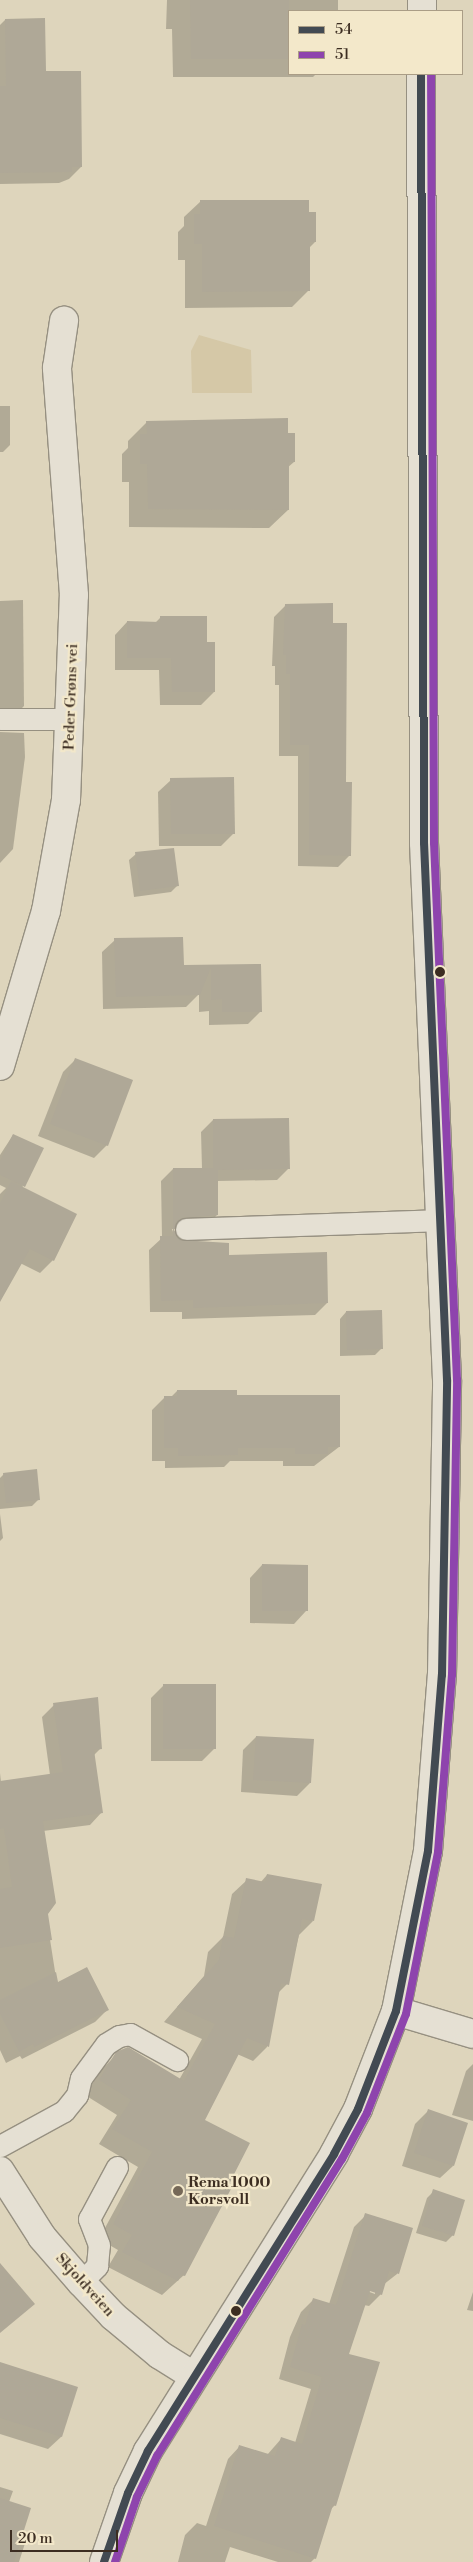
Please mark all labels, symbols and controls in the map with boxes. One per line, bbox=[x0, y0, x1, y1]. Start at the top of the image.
legend bbox=[288, 10, 463, 75]
text: 54 bbox=[335, 20, 353, 39]
text: 51 bbox=[335, 45, 350, 64]
street label: Peder Grøns vei bbox=[60, 643, 82, 751]
unlabelled marker bbox=[435, 967, 445, 977]
place label: Rema 1000 Korsvoll bbox=[188, 2173, 271, 2208]
marker: Rema 1000 Korsvoll bbox=[172, 2185, 184, 2197]
street label: Skjoldveien bbox=[52, 2250, 118, 2320]
unlabelled marker bbox=[231, 2306, 241, 2316]
scale bar bbox=[12, 2520, 120, 2552]
text: 20 m bbox=[18, 2529, 53, 2548]

